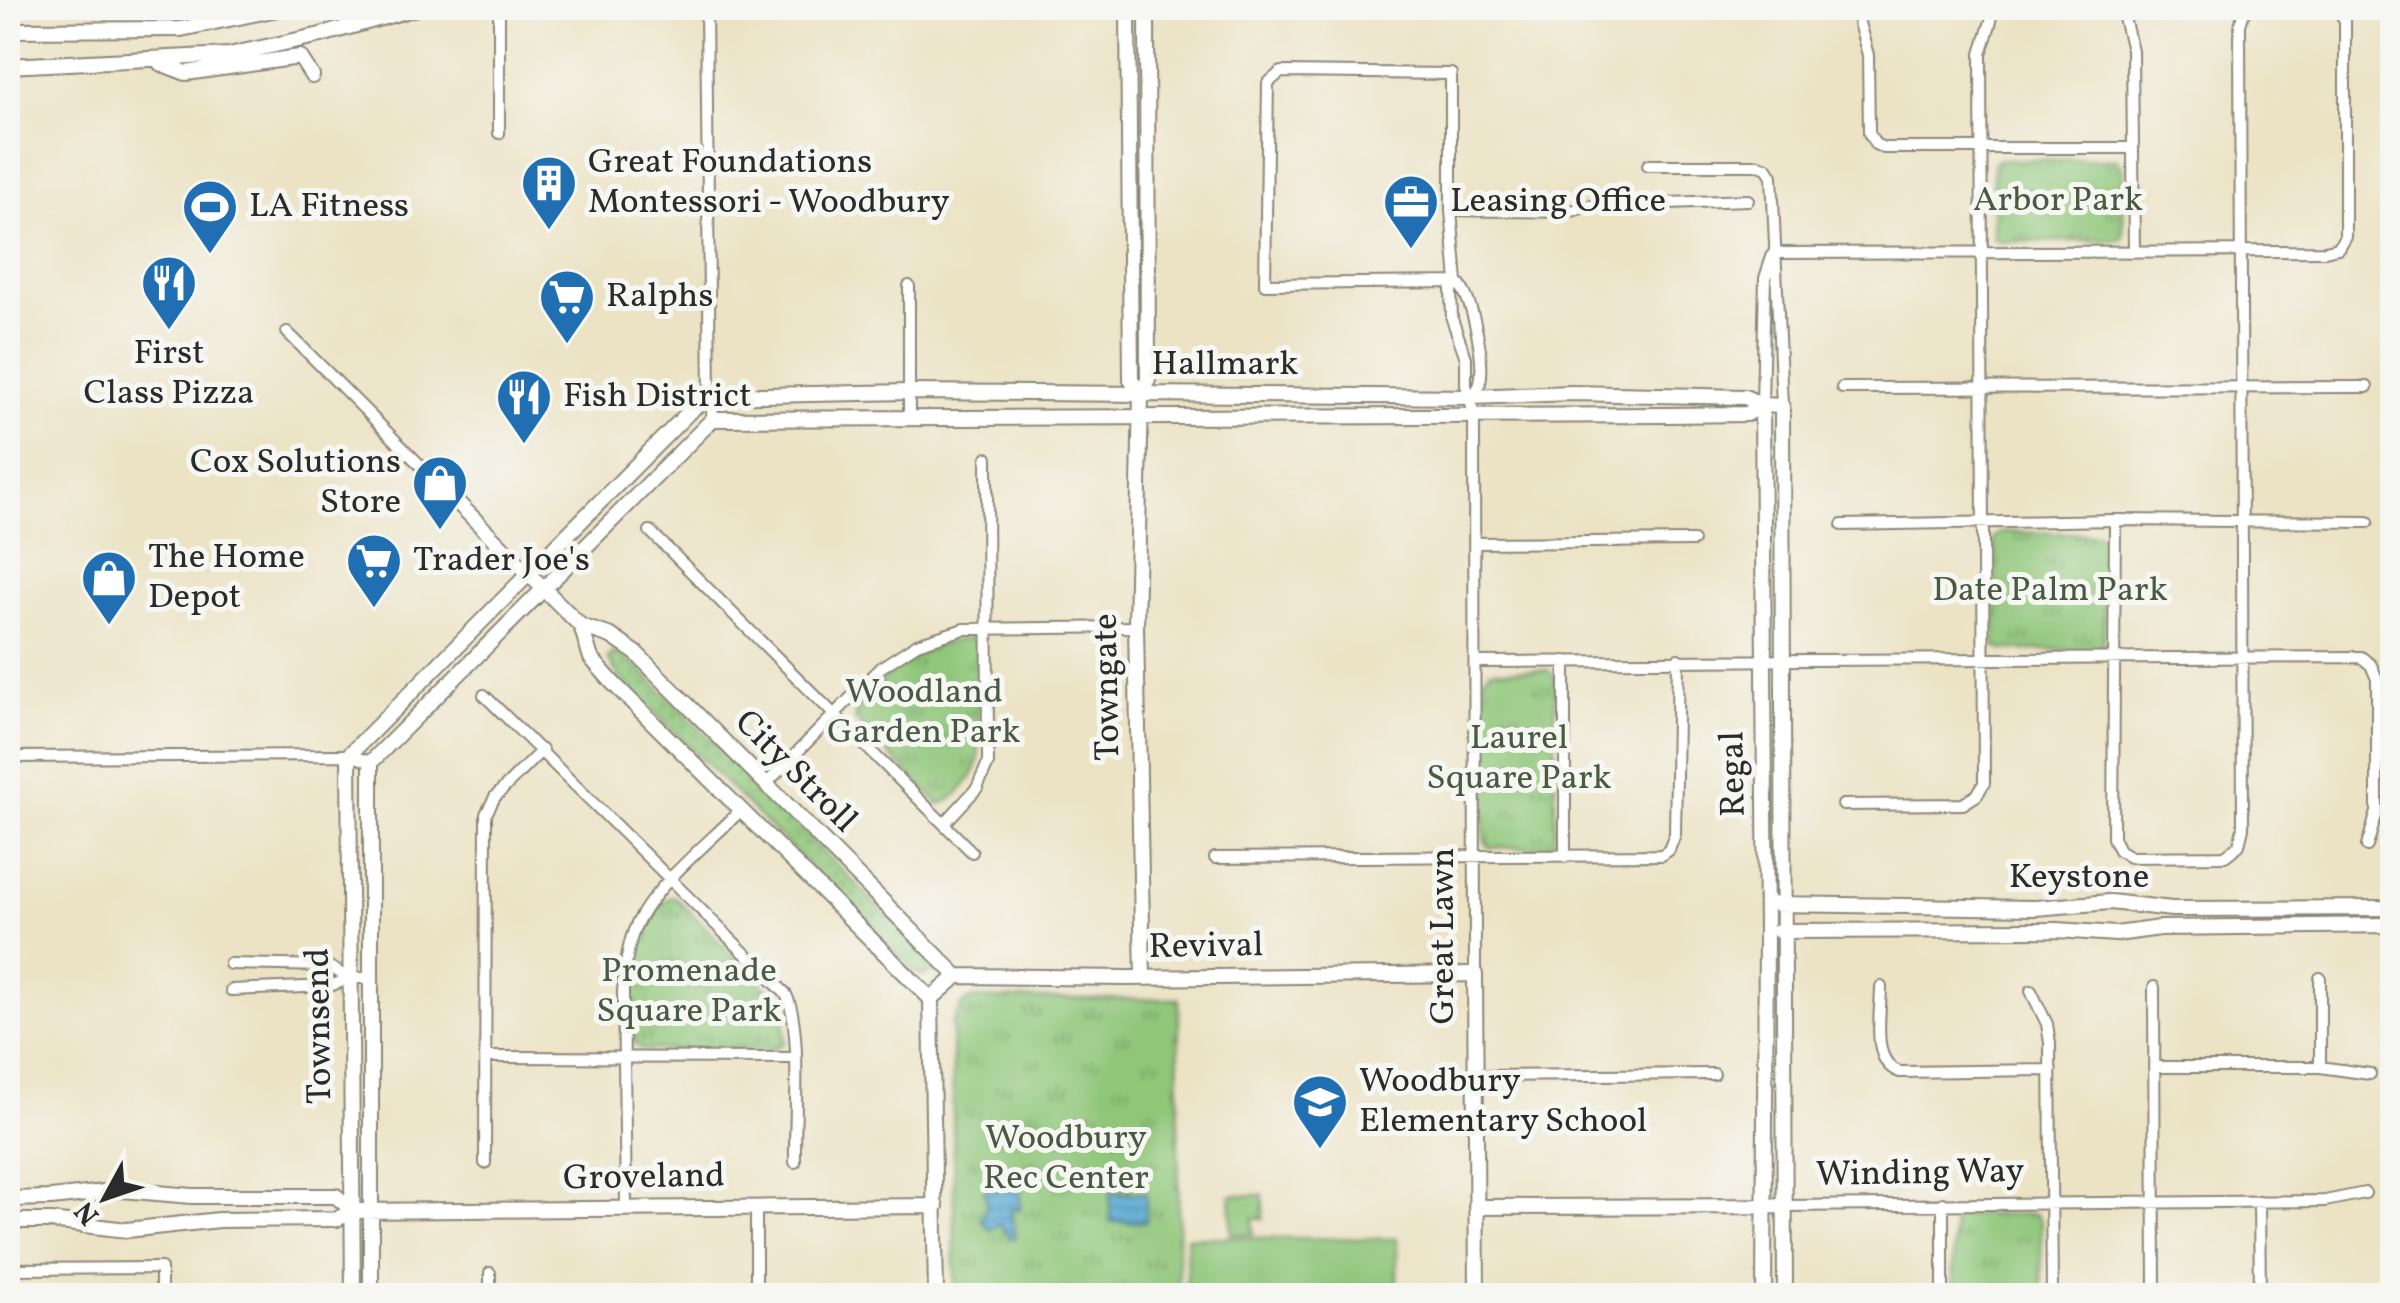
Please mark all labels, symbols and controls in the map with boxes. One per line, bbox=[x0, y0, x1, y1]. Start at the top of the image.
place label: Great Foundations Montessori - Woodbury bbox=[588, 139, 950, 227]
building icon: Great Foundations Montessori - Woodbury bbox=[519, 153, 579, 232]
office icon: Leasing Office bbox=[1381, 172, 1441, 251]
sports icon: LA Fitness bbox=[180, 177, 240, 256]
park label: Arbor Park bbox=[1973, 177, 2143, 225]
place label: Leasing Office bbox=[1450, 178, 1666, 226]
place label: LA Fitness bbox=[249, 183, 409, 231]
restaurant icon: First Class Pizza bbox=[139, 253, 199, 332]
supermarket icon: Ralphs bbox=[537, 267, 597, 346]
place label: Ralphs bbox=[606, 273, 713, 321]
place label: First Class Pizza bbox=[83, 330, 255, 418]
street label: Hallmark bbox=[1152, 341, 1298, 389]
restaurant icon: Fish District bbox=[494, 367, 554, 446]
place label: Fish District bbox=[563, 373, 751, 421]
place label: Cox Solutions Store bbox=[190, 439, 401, 527]
shop icon: Cox Solutions Store bbox=[410, 453, 470, 532]
supermarket icon: Trader Joe's bbox=[344, 531, 404, 610]
place label: The Home Depot bbox=[148, 534, 305, 622]
place label: Trader Joe's bbox=[413, 537, 590, 585]
shop icon: The Home Depot bbox=[79, 548, 139, 627]
park label: Date Palm Park bbox=[1932, 567, 2168, 615]
street label: Towngate bbox=[1083, 613, 1133, 761]
park label: Woodland Garden Park bbox=[827, 669, 1021, 757]
street label: City Stroll bbox=[723, 700, 867, 844]
park label: Laurel Square Park bbox=[1426, 715, 1612, 803]
street label: Regal bbox=[1709, 731, 1759, 817]
street label: Great Lawn bbox=[1420, 848, 1468, 1025]
street label: Keystone bbox=[2009, 854, 2149, 902]
street label: Revival bbox=[1148, 922, 1264, 972]
street label: Townsend bbox=[295, 947, 345, 1105]
park label: Promenade Square Park bbox=[596, 948, 782, 1036]
place label: Woodbury Elementary School bbox=[1359, 1058, 1647, 1146]
school or university icon: Woodbury Elementary School bbox=[1290, 1072, 1350, 1151]
park label: Woodbury Rec Center bbox=[983, 1115, 1149, 1203]
north arrow bbox=[55, 1148, 155, 1248]
street label: Winding Way bbox=[1815, 1148, 2025, 1200]
street label: Groveland bbox=[563, 1153, 725, 1203]
text: N bbox=[66, 1192, 109, 1233]

